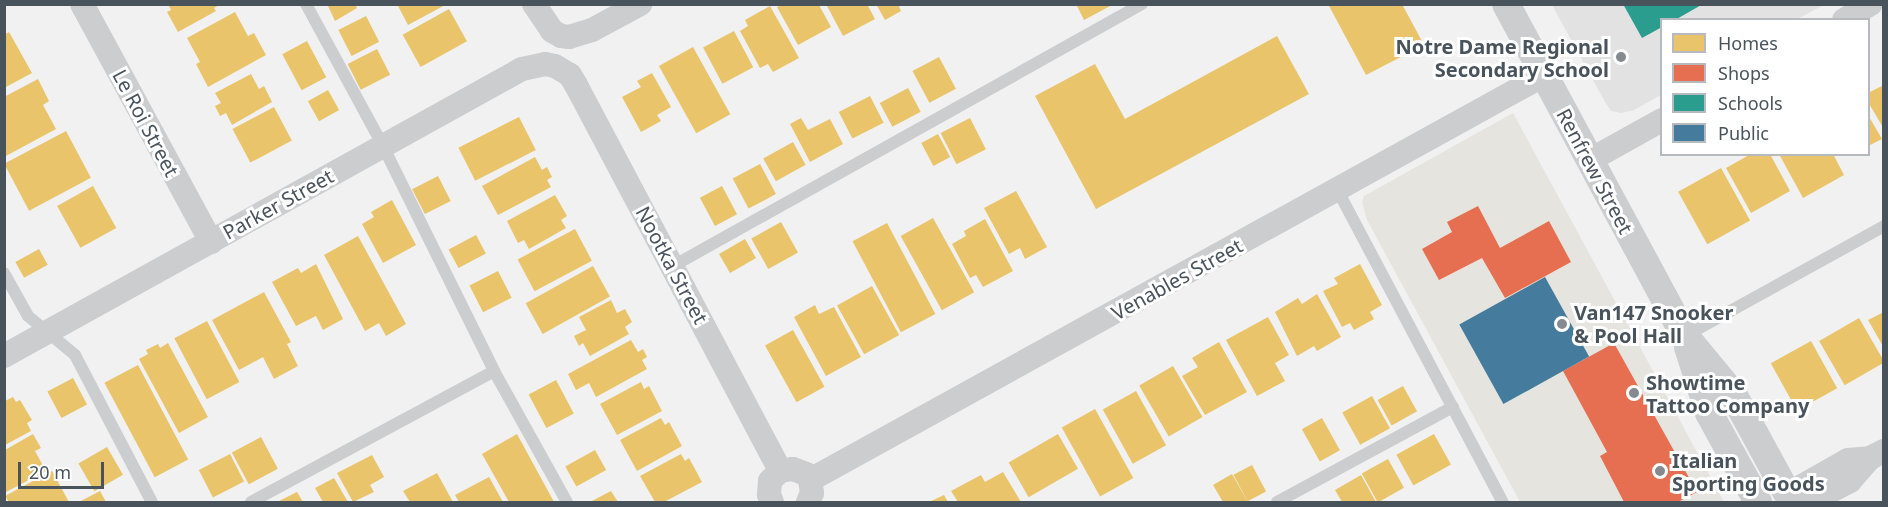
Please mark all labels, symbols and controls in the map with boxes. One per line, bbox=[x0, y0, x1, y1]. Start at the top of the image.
legend bbox=[1660, 18, 1870, 156]
text: Homes bbox=[1718, 31, 1778, 55]
place label: Notre Dame Regional Secondary School bbox=[1396, 34, 1609, 81]
marker: Notre Dame Regional Secondary School bbox=[1614, 50, 1628, 64]
text: Shops bbox=[1718, 61, 1770, 85]
street label: Le Roi Street bbox=[108, 65, 184, 181]
text: Schools bbox=[1718, 91, 1783, 115]
street label: Renfrew Street bbox=[1552, 104, 1638, 238]
text: Public bbox=[1718, 121, 1769, 145]
street label: Parker Street bbox=[218, 164, 338, 244]
street label: Nootka Street bbox=[631, 202, 713, 328]
street label: Venables Street bbox=[1107, 233, 1247, 325]
place label: Van147 Snooker & Pool Hall bbox=[1574, 300, 1733, 347]
marker: Van147 Snooker & Pool Hall bbox=[1555, 317, 1569, 331]
place label: Showtime Tattoo Company bbox=[1646, 370, 1809, 417]
marker: Showtime Tattoo Company bbox=[1627, 386, 1641, 400]
place label: Italian Sporting Goods bbox=[1672, 448, 1825, 495]
scale bar bbox=[21, 450, 106, 488]
text: 20 m bbox=[29, 460, 71, 484]
marker: Italian Sporting Goods bbox=[1653, 464, 1667, 478]

